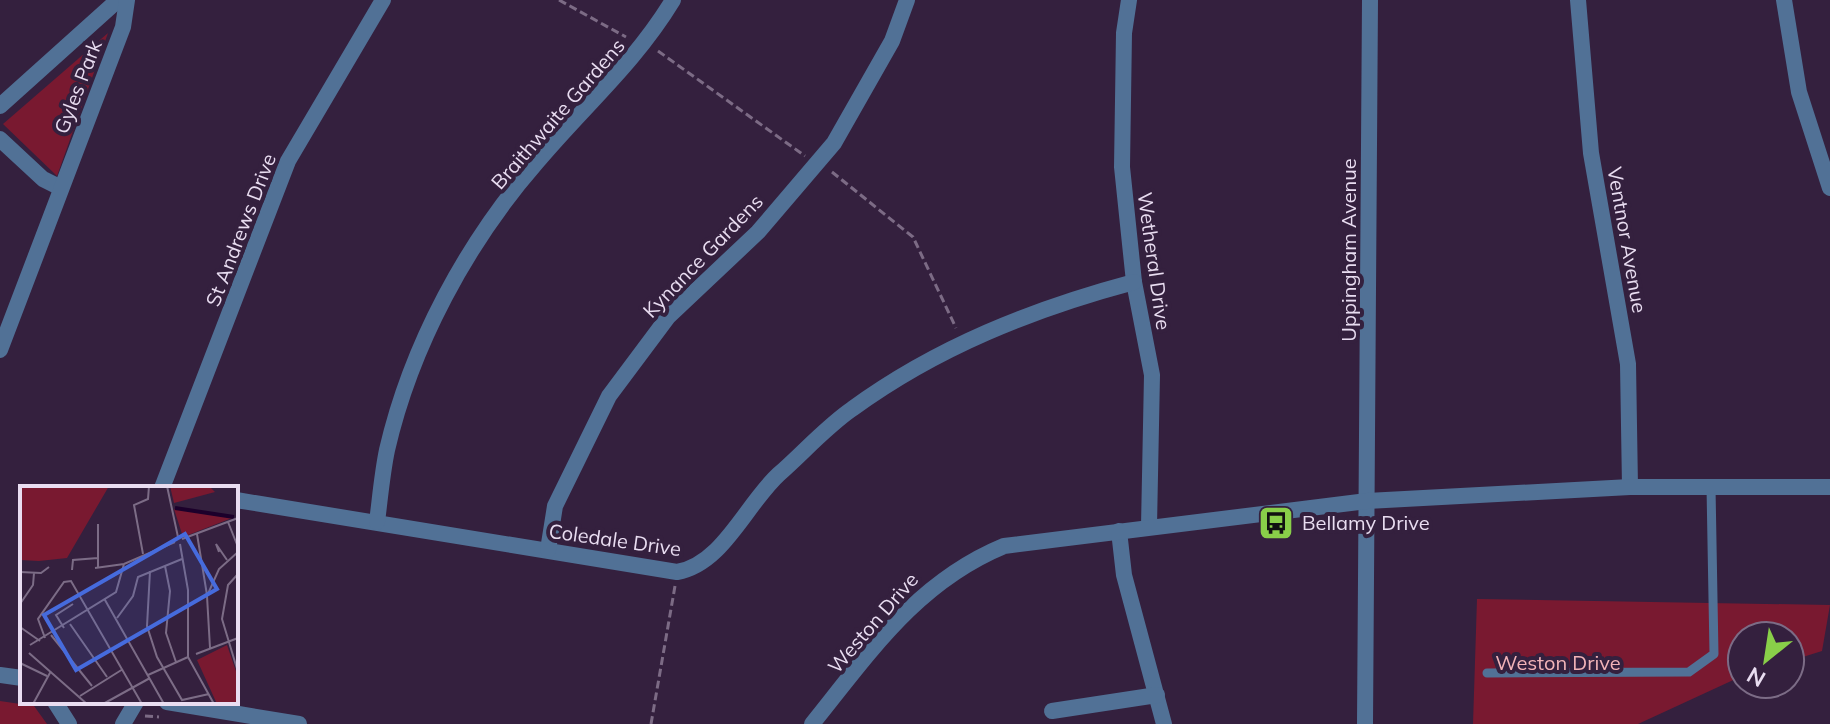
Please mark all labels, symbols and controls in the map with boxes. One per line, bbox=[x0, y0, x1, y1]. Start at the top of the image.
street label: Braithwaite Gardens bbox=[485, 33, 630, 194]
street label: Gyles Park bbox=[48, 36, 107, 137]
street label: St Andrews Drive bbox=[200, 150, 281, 310]
street label: Uppingham Avenue bbox=[1336, 158, 1361, 342]
street label: Ventnor Avenue bbox=[1602, 165, 1653, 315]
street label: Kynance Gardens bbox=[637, 189, 768, 323]
street label: Wetheral Drive bbox=[1132, 190, 1177, 331]
inset map bbox=[20, 486, 238, 704]
bus stop icon: Bellamy Drive bbox=[1257, 504, 1295, 542]
place label: Bellamy Drive bbox=[1302, 510, 1430, 535]
street label: Coledale Drive bbox=[547, 518, 683, 561]
street label: Weston Drive bbox=[822, 567, 923, 678]
north arrow bbox=[1726, 620, 1806, 700]
park label: Weston Drive bbox=[1495, 650, 1621, 675]
text: N bbox=[1742, 661, 1770, 694]

